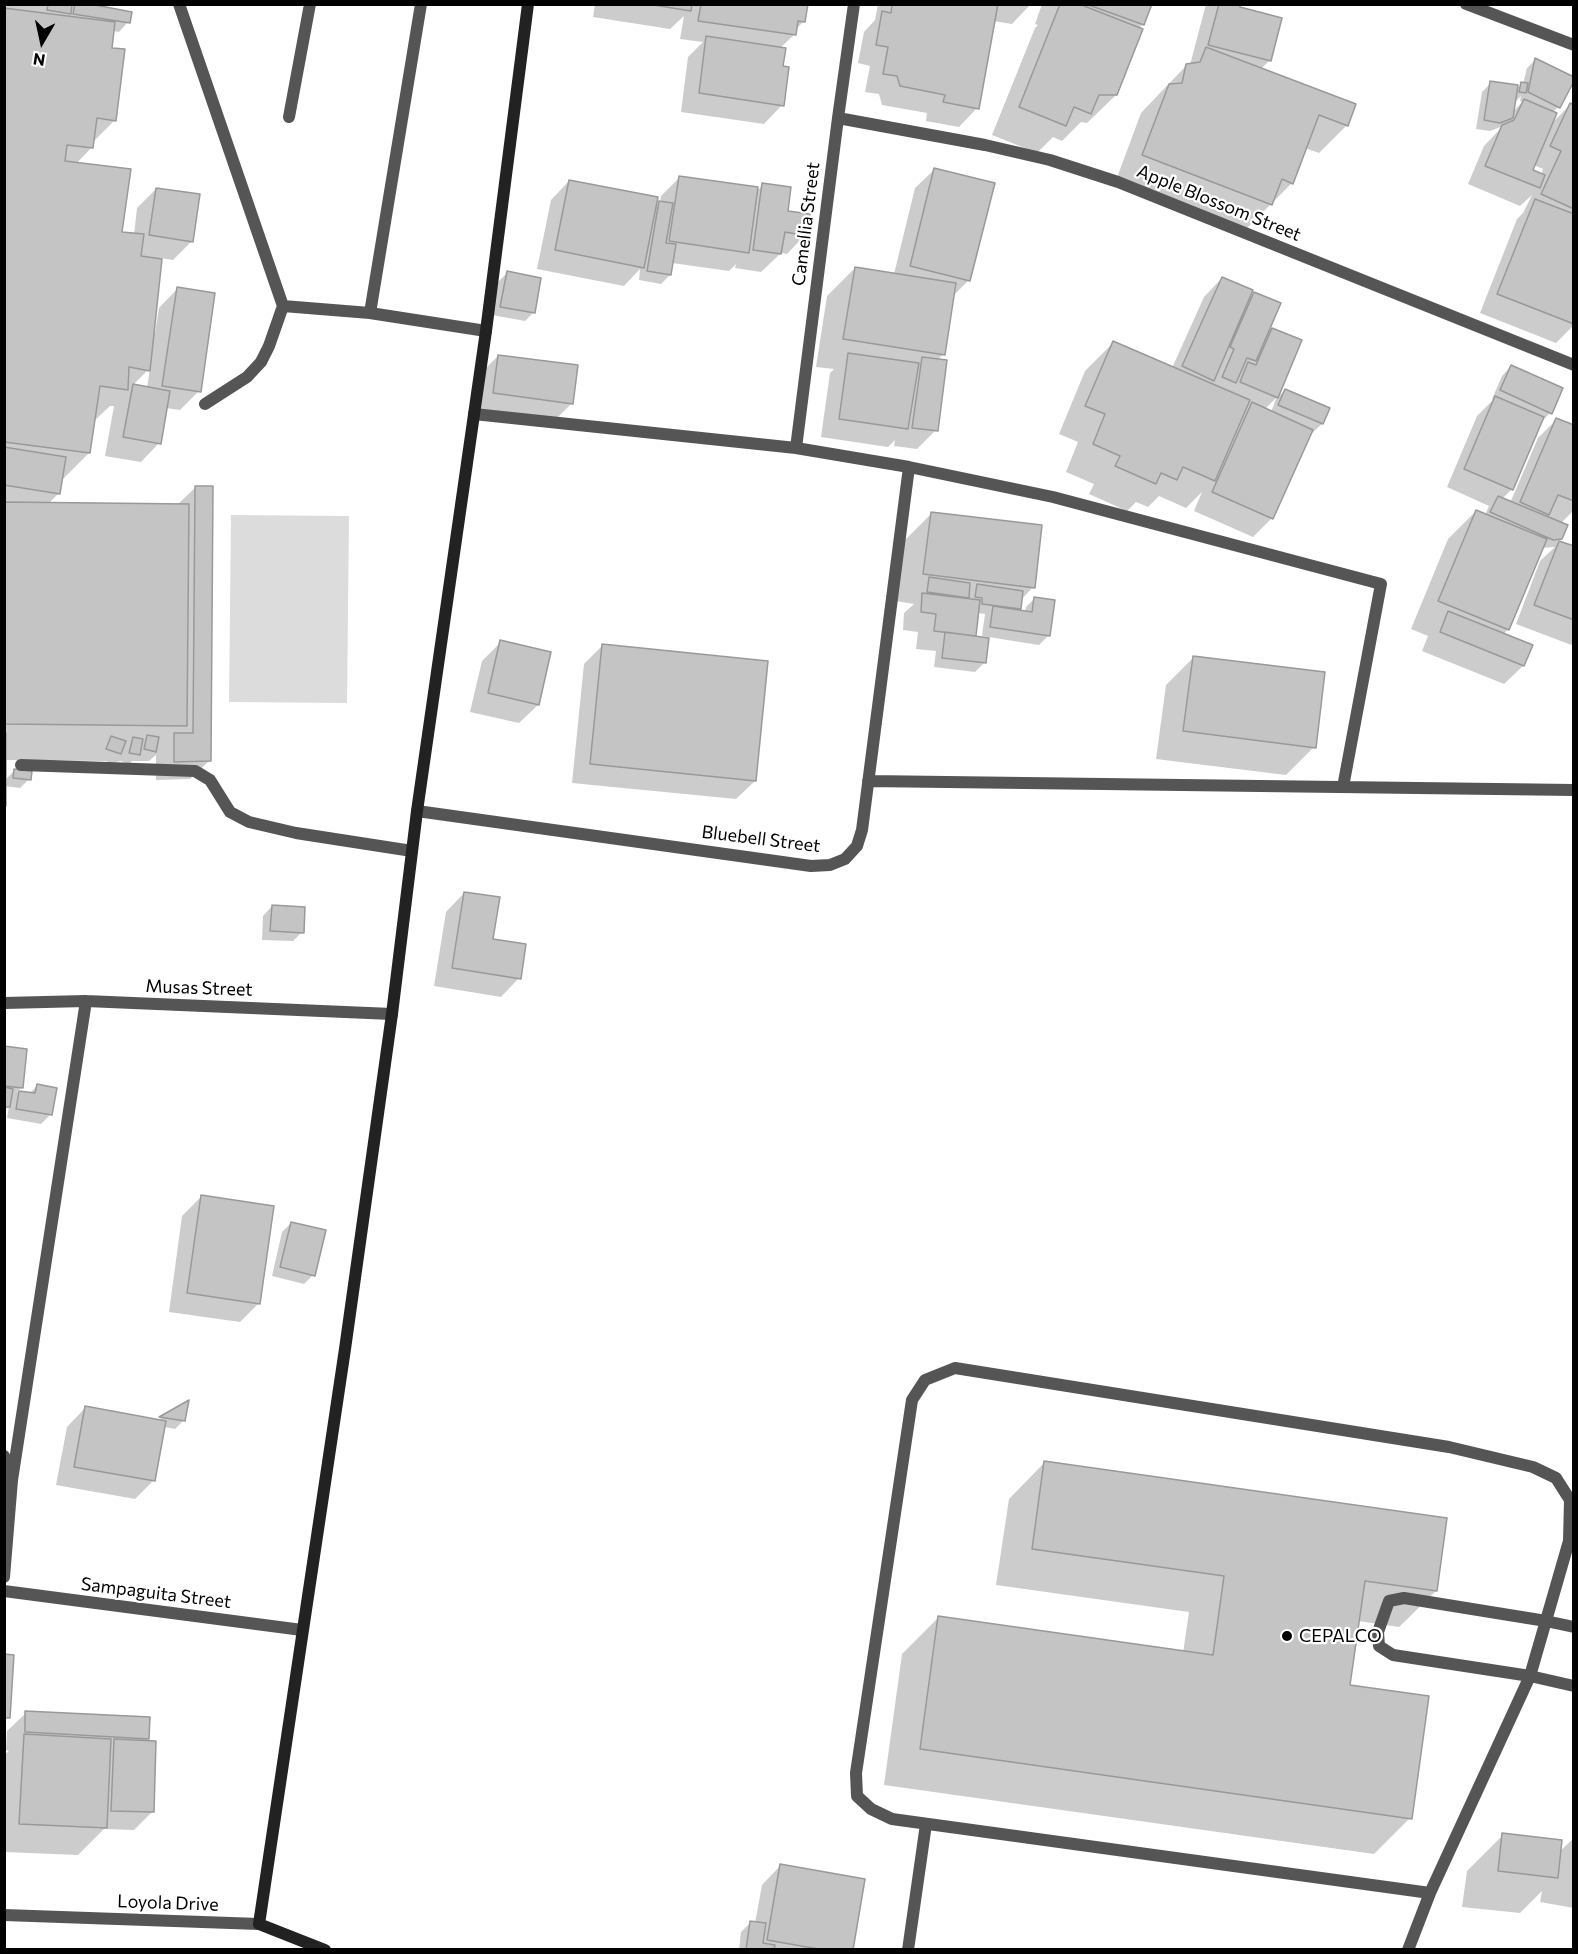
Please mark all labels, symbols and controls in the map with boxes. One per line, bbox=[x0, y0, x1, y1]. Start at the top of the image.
north arrow bbox=[12, 12, 72, 72]
text: N bbox=[32, 50, 47, 71]
street label: Apple Blossom Street bbox=[1134, 160, 1304, 246]
street label: Camellia Street bbox=[788, 161, 824, 287]
street label: Bluebell Street bbox=[700, 821, 822, 857]
street label: Musas Street bbox=[145, 975, 253, 1001]
street label: Sampaguita Street bbox=[80, 1573, 232, 1613]
place label: CEPALCO bbox=[1299, 1625, 1382, 1647]
marker: CEPALCO bbox=[1280, 1629, 1294, 1643]
street label: Loyola Drive bbox=[117, 1890, 219, 1916]

